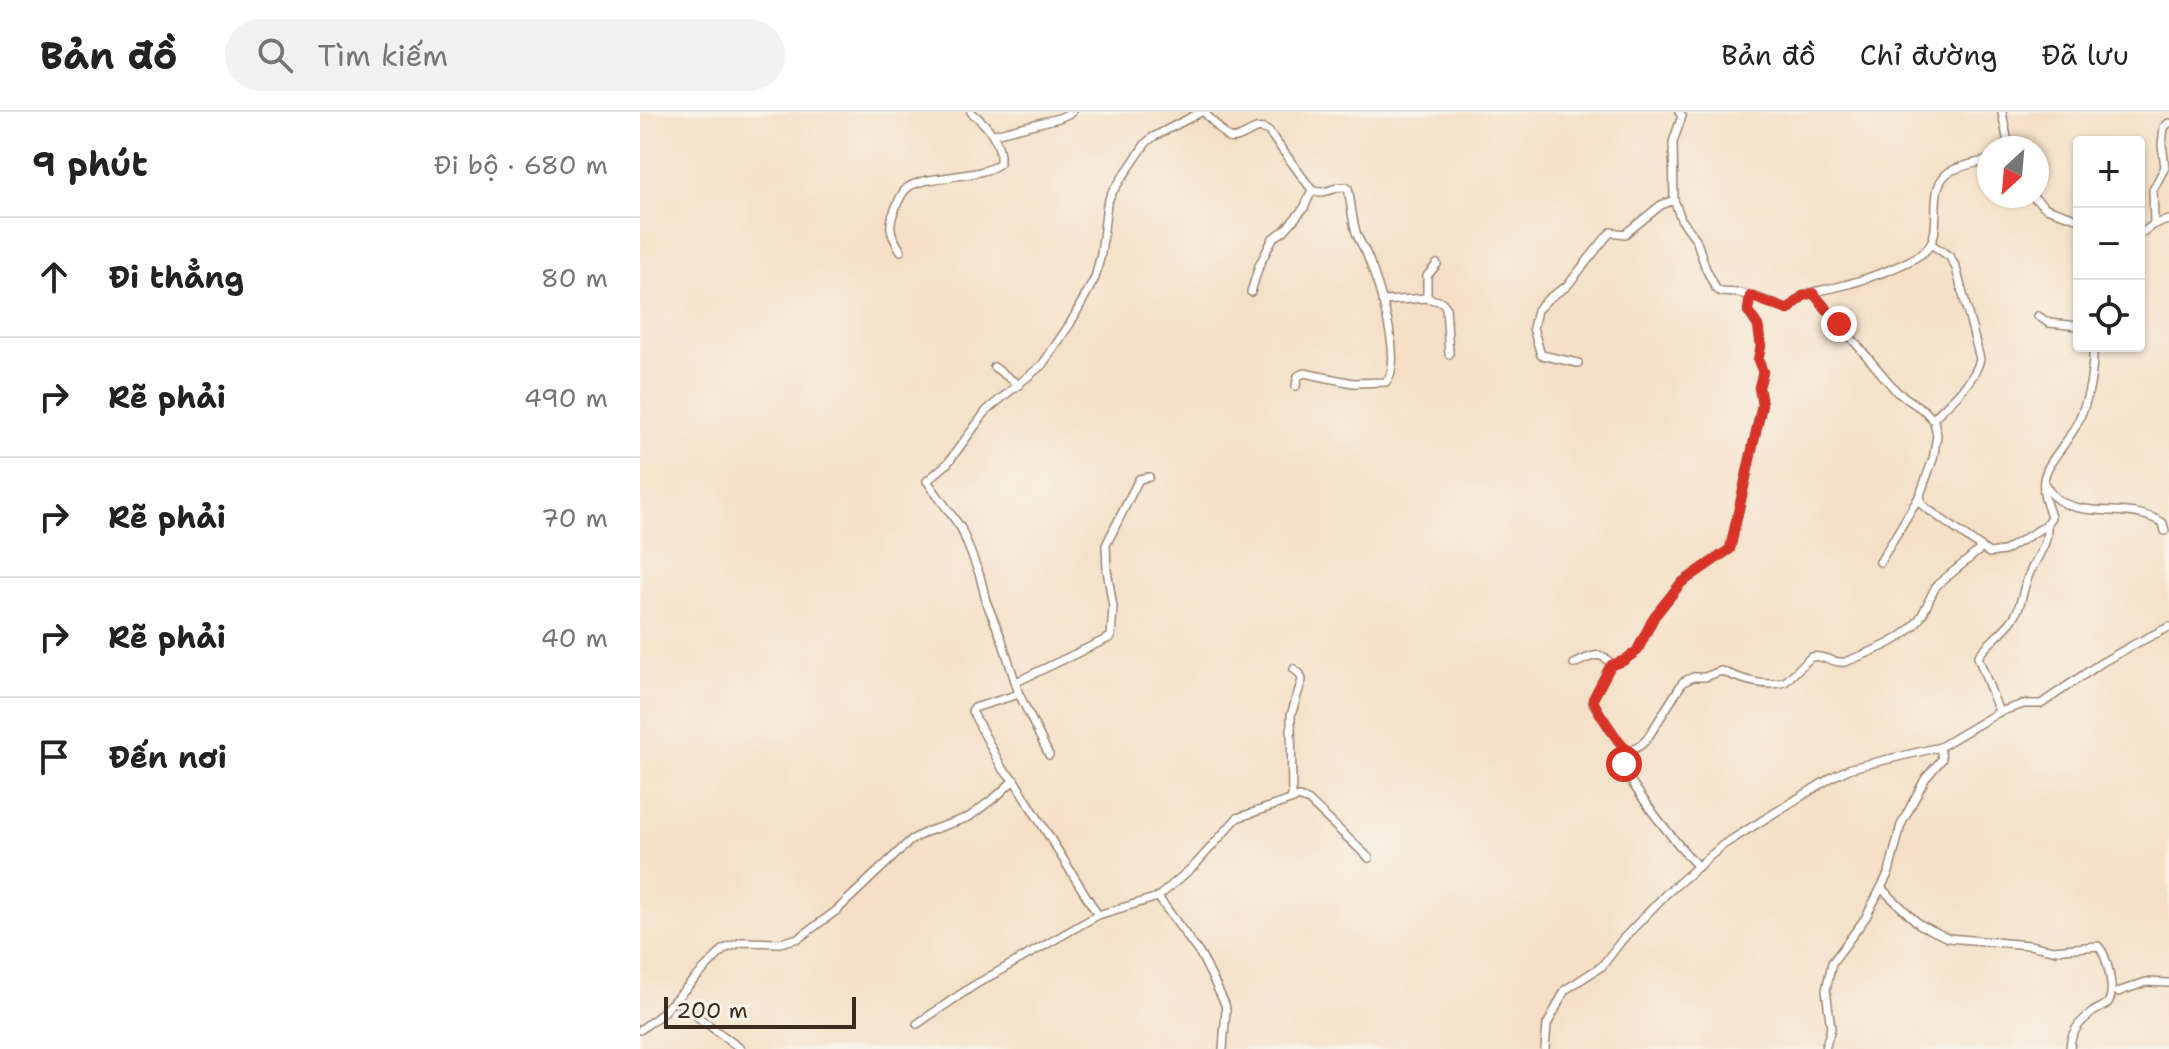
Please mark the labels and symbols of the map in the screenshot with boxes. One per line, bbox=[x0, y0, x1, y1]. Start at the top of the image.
north arrow bbox=[1977, 136, 2049, 208]
route end bbox=[1821, 306, 1857, 342]
route start bbox=[1606, 746, 1642, 782]
scale bar bbox=[664, 993, 856, 1029]

